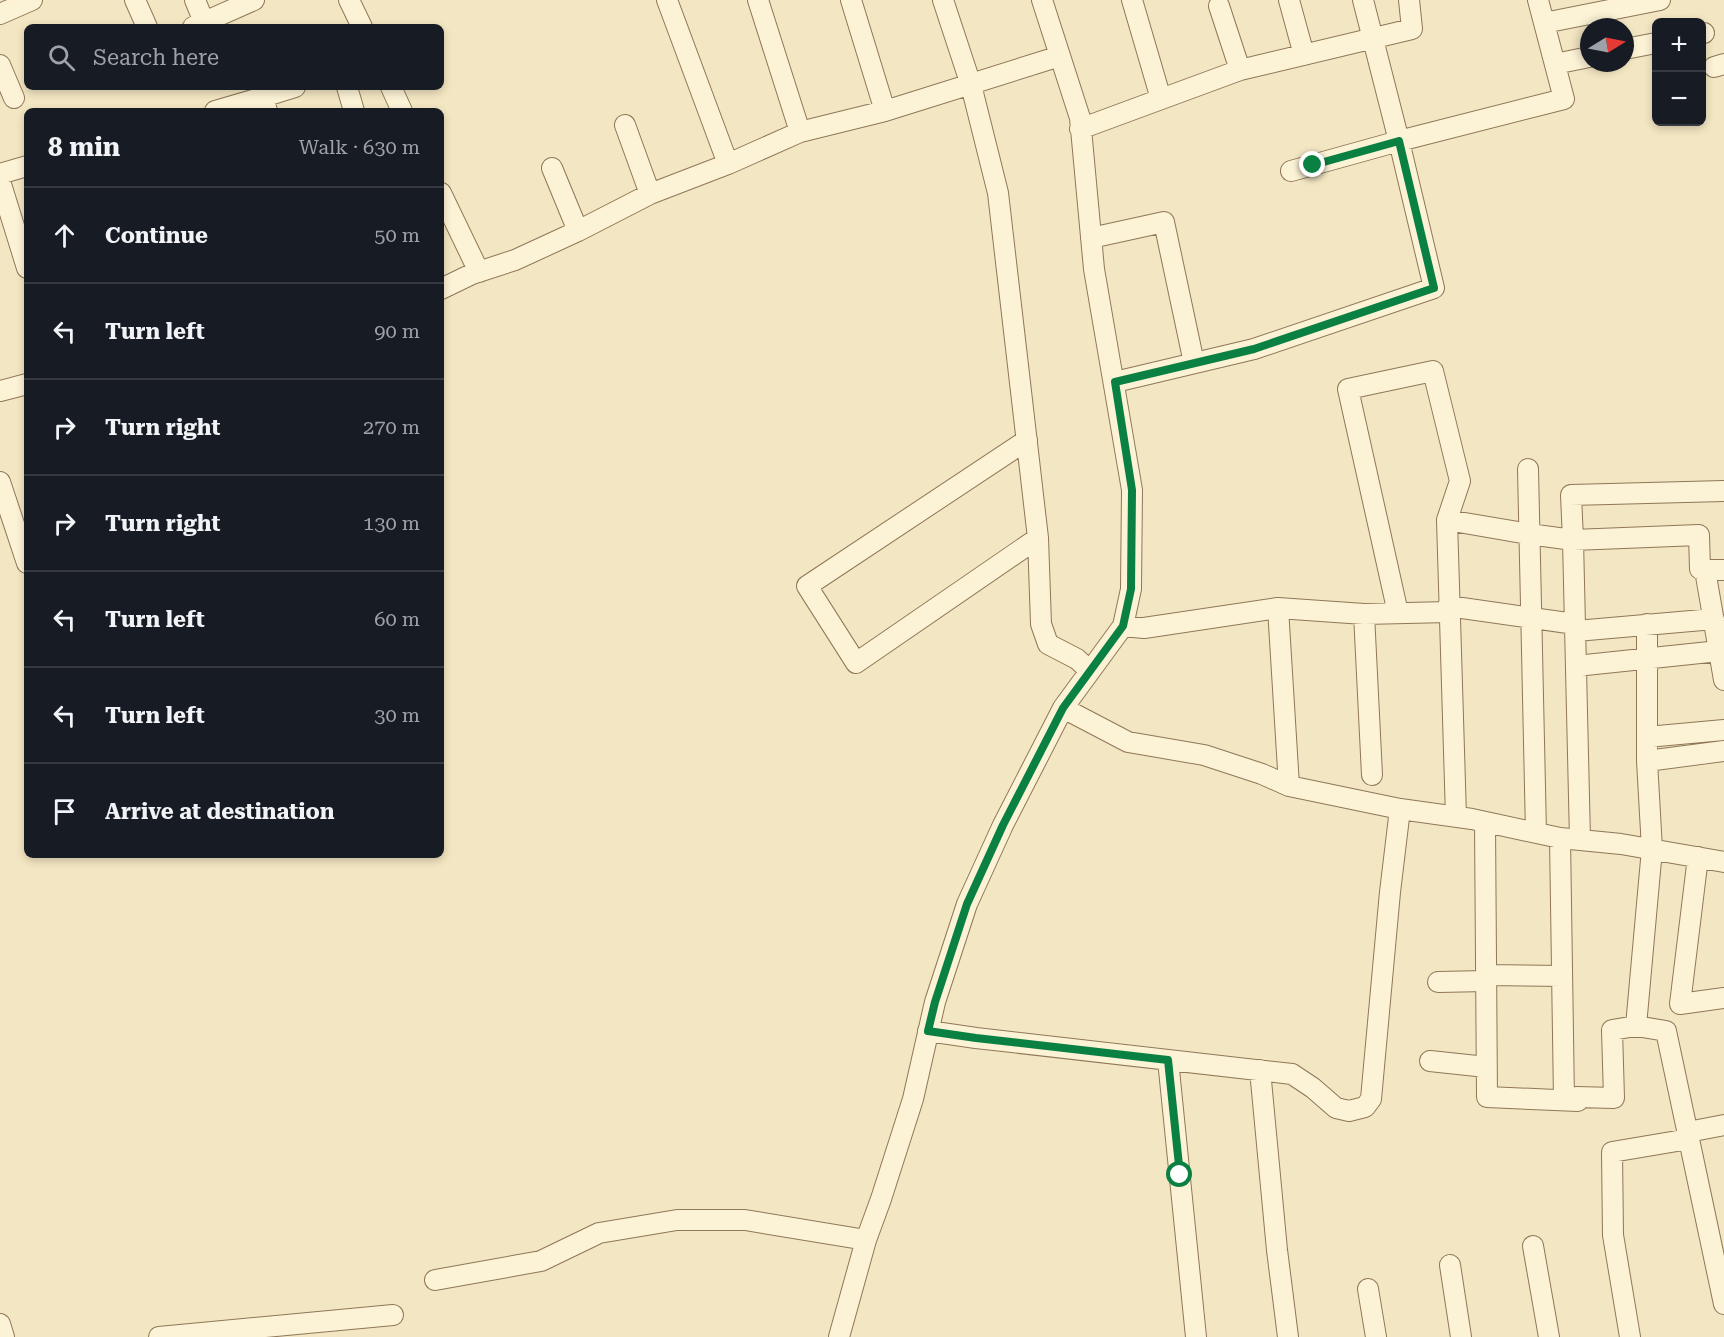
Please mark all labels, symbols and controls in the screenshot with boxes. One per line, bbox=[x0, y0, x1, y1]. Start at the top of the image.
north arrow bbox=[1580, 18, 1634, 72]
map controls bbox=[1652, 18, 1706, 126]
button: + bbox=[1652, 18, 1706, 72]
search box bbox=[24, 24, 444, 90]
icon: search bbox=[45, 41, 78, 74]
text: Search here bbox=[93, 45, 219, 70]
button: − bbox=[1652, 72, 1706, 126]
text: 8 min bbox=[48, 132, 120, 162]
text: Walk · 630 m bbox=[299, 135, 420, 159]
route end bbox=[1299, 151, 1325, 177]
icon: ahead bbox=[48, 219, 81, 252]
text: Continue bbox=[105, 223, 208, 248]
text: 50 m bbox=[374, 223, 420, 247]
icon: left bbox=[48, 315, 81, 348]
text: Turn left bbox=[105, 319, 205, 344]
text: 90 m bbox=[374, 319, 420, 343]
icon: right bbox=[48, 411, 81, 444]
text: Turn right bbox=[105, 415, 220, 440]
text: 270 m bbox=[363, 415, 420, 439]
icon: right bbox=[48, 507, 81, 540]
text: Turn right bbox=[105, 511, 220, 536]
text: 130 m bbox=[363, 511, 420, 535]
icon: left bbox=[48, 603, 81, 636]
text: Turn left bbox=[105, 607, 205, 632]
text: 60 m bbox=[374, 607, 420, 631]
icon: left bbox=[48, 699, 81, 732]
text: Turn left bbox=[105, 703, 205, 728]
text: 30 m bbox=[374, 703, 420, 727]
icon: arrive bbox=[48, 795, 81, 828]
text: Arrive at destination bbox=[105, 799, 334, 824]
route start bbox=[1166, 1161, 1192, 1187]

